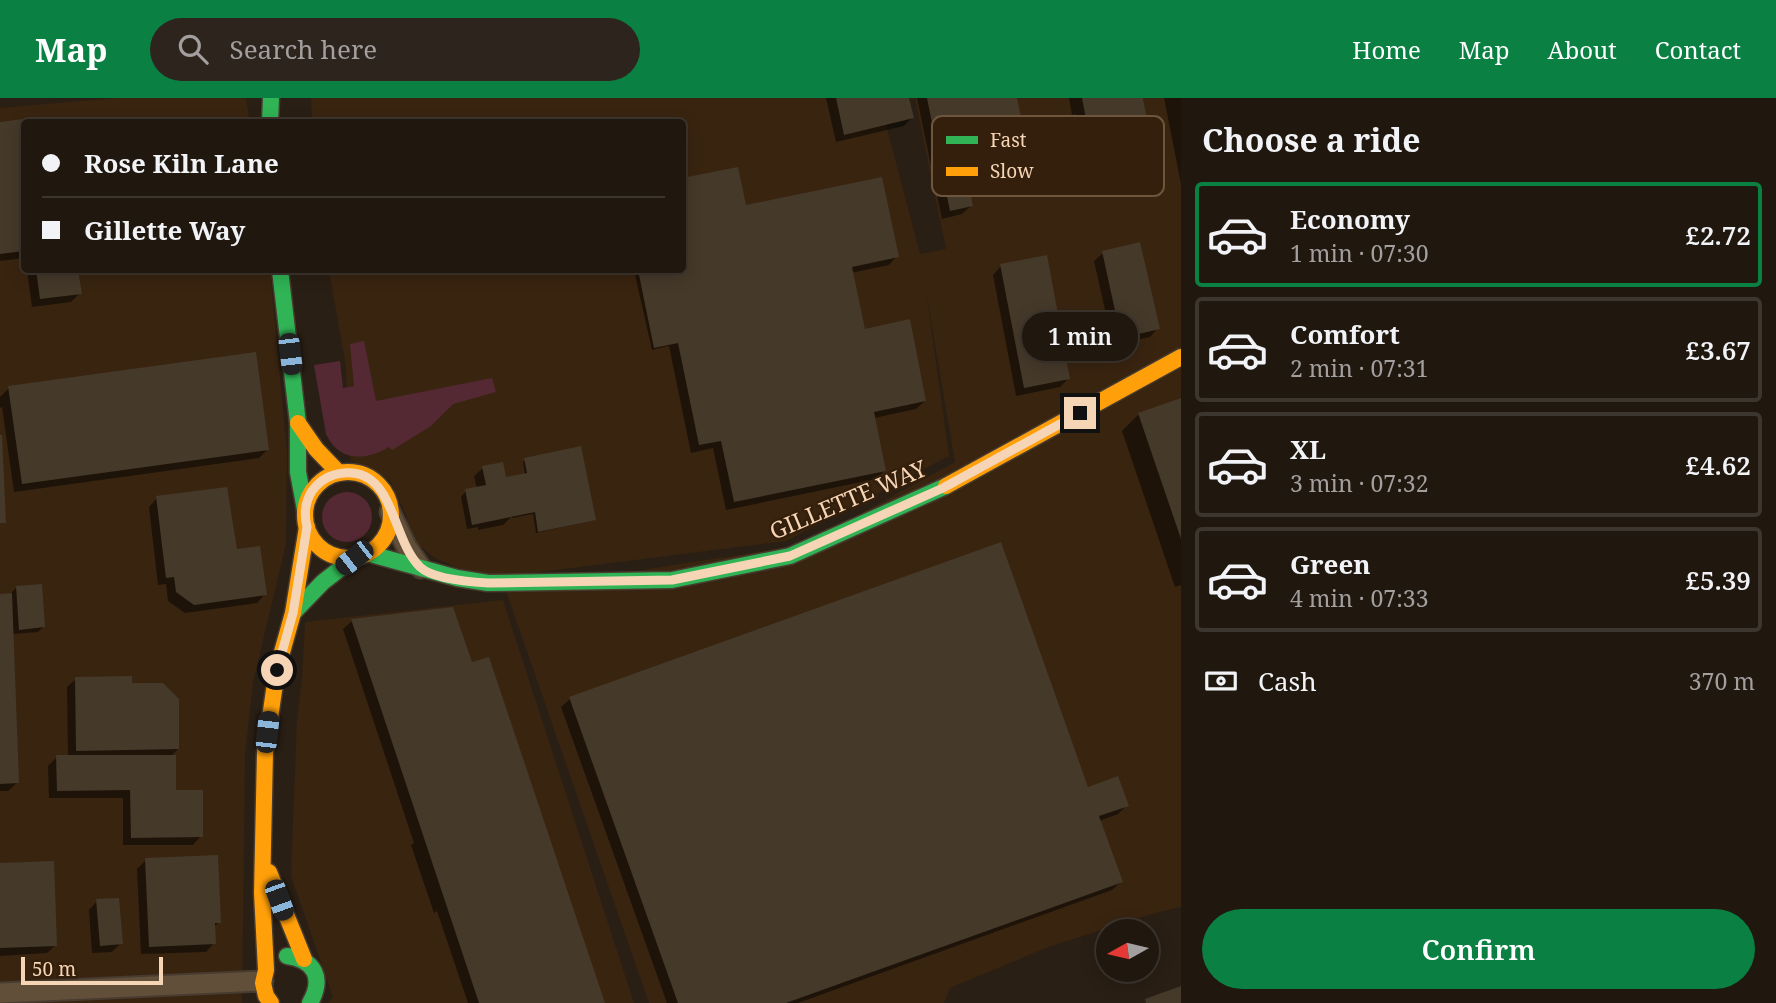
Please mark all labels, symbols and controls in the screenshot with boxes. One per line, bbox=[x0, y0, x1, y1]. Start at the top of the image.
search box bbox=[150, 18, 640, 81]
text: Map bbox=[35, 27, 108, 72]
icon: search bbox=[174, 30, 212, 68]
text: Search here bbox=[230, 31, 377, 67]
text: Home bbox=[1352, 33, 1421, 66]
text: Map bbox=[1459, 33, 1510, 66]
text: About bbox=[1548, 33, 1617, 66]
text: Contact bbox=[1655, 33, 1741, 66]
legend bbox=[932, 116, 1164, 196]
text: Choose a ride bbox=[1202, 118, 1421, 161]
text: Fast bbox=[990, 127, 1027, 153]
text: Rose Kiln Lane bbox=[84, 145, 279, 181]
text: Slow bbox=[990, 158, 1034, 184]
text: Economy bbox=[1290, 201, 1410, 237]
icon: car bbox=[1206, 203, 1269, 266]
text: Gillette Way bbox=[84, 212, 245, 248]
text: £2.72 bbox=[1685, 217, 1751, 253]
text: 1 min · 07:30 bbox=[1290, 237, 1428, 269]
callout: 1 min bbox=[1022, 312, 1138, 360]
text: Comfort bbox=[1290, 316, 1400, 352]
icon: car bbox=[1206, 318, 1269, 381]
text: 1 min bbox=[1048, 320, 1112, 352]
car bbox=[278, 332, 303, 376]
text: £3.67 bbox=[1685, 332, 1751, 368]
text: 2 min · 07:31 bbox=[1290, 352, 1428, 384]
route end bbox=[1064, 397, 1096, 429]
text: XL bbox=[1290, 431, 1326, 467]
icon: car bbox=[1206, 433, 1269, 496]
text: £4.62 bbox=[1685, 447, 1751, 483]
street label: GILLETTE WAY bbox=[764, 451, 932, 547]
text: 3 min · 07:32 bbox=[1290, 467, 1428, 499]
car bbox=[331, 537, 378, 579]
text: Green bbox=[1290, 546, 1371, 582]
icon: car bbox=[1206, 548, 1269, 611]
text: £5.39 bbox=[1685, 562, 1751, 598]
text: 4 min · 07:33 bbox=[1290, 582, 1428, 614]
route start bbox=[261, 654, 293, 686]
icon: cash bbox=[1202, 662, 1240, 700]
text: Cash bbox=[1258, 663, 1317, 699]
text: 370 m bbox=[1689, 665, 1755, 697]
car bbox=[255, 710, 280, 754]
car bbox=[262, 877, 297, 923]
button: Confirm bbox=[1202, 909, 1755, 989]
north arrow bbox=[1096, 919, 1158, 982]
map controls bbox=[1096, 919, 1159, 982]
scale bar bbox=[21, 954, 163, 986]
text: 50 m bbox=[32, 956, 76, 982]

